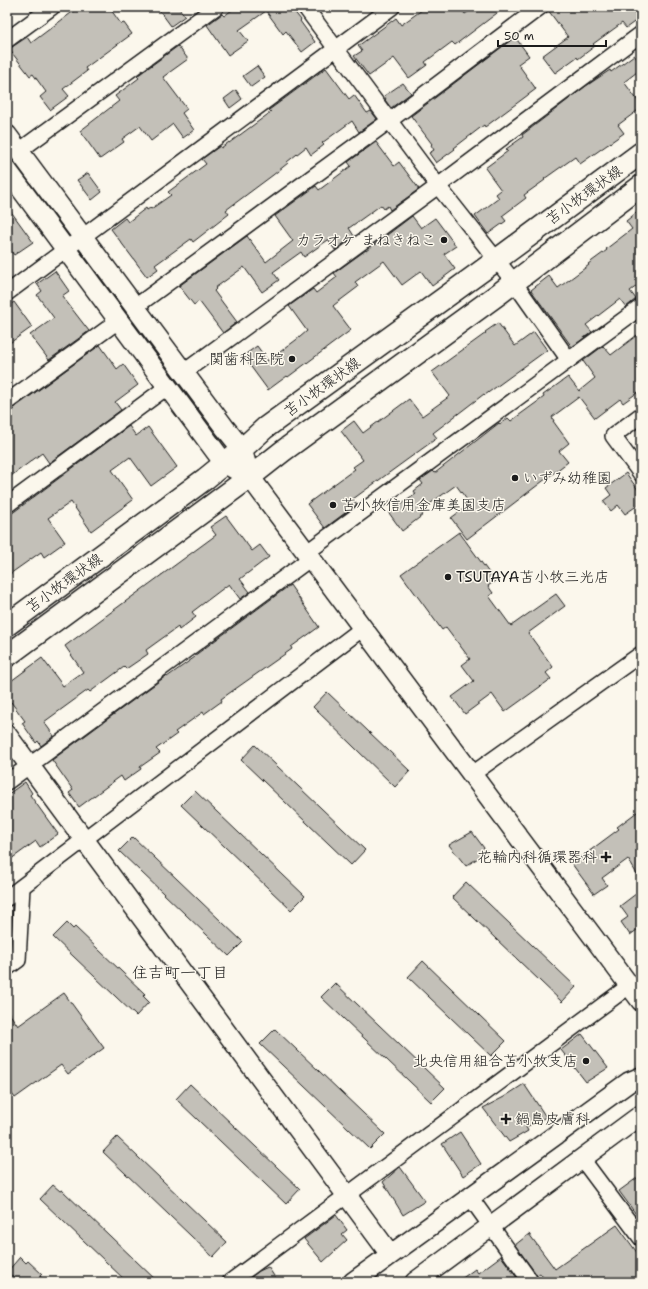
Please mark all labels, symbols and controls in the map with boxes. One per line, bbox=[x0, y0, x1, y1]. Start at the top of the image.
scale bar bbox=[498, 22, 606, 48]
text: 50 m bbox=[504, 28, 534, 44]
street label: 苫小牧環状線 bbox=[542, 160, 626, 230]
place label: カラオケ まねきねこ bbox=[296, 230, 436, 250]
marker: カラオケ まねきねこ bbox=[439, 235, 449, 245]
place label: 関歯科医院 bbox=[209, 349, 284, 369]
street label: 苫小牧環状線 bbox=[280, 352, 364, 422]
marker: 関歯科医院 bbox=[287, 354, 297, 364]
place label: いずみ幼稚園 bbox=[523, 468, 612, 488]
marker: いずみ幼稚園 bbox=[510, 473, 520, 483]
place label: 苫小牧信用金庫美園支店 bbox=[341, 495, 506, 515]
marker: 苫小牧信用金庫美園支店 bbox=[328, 500, 338, 510]
street label: 苫小牧環状線 bbox=[22, 548, 106, 618]
place label: TSUTAYA苫小牧三光店 bbox=[456, 567, 609, 587]
marker: TSUTAYA苫小牧三光店 bbox=[443, 572, 453, 582]
place label: 花輪内科循環器科 bbox=[477, 847, 597, 867]
marker: 花輪内科循環器科 bbox=[600, 851, 612, 863]
district label: 住吉町一丁目 bbox=[132, 962, 228, 983]
place label: 北央信用組合苫小牧支店 bbox=[413, 1051, 578, 1071]
marker: 北央信用組合苫小牧支店 bbox=[581, 1056, 591, 1066]
place label: 鍋島皮膚科 bbox=[515, 1109, 590, 1129]
marker: 鍋島皮膚科 bbox=[500, 1113, 512, 1125]

